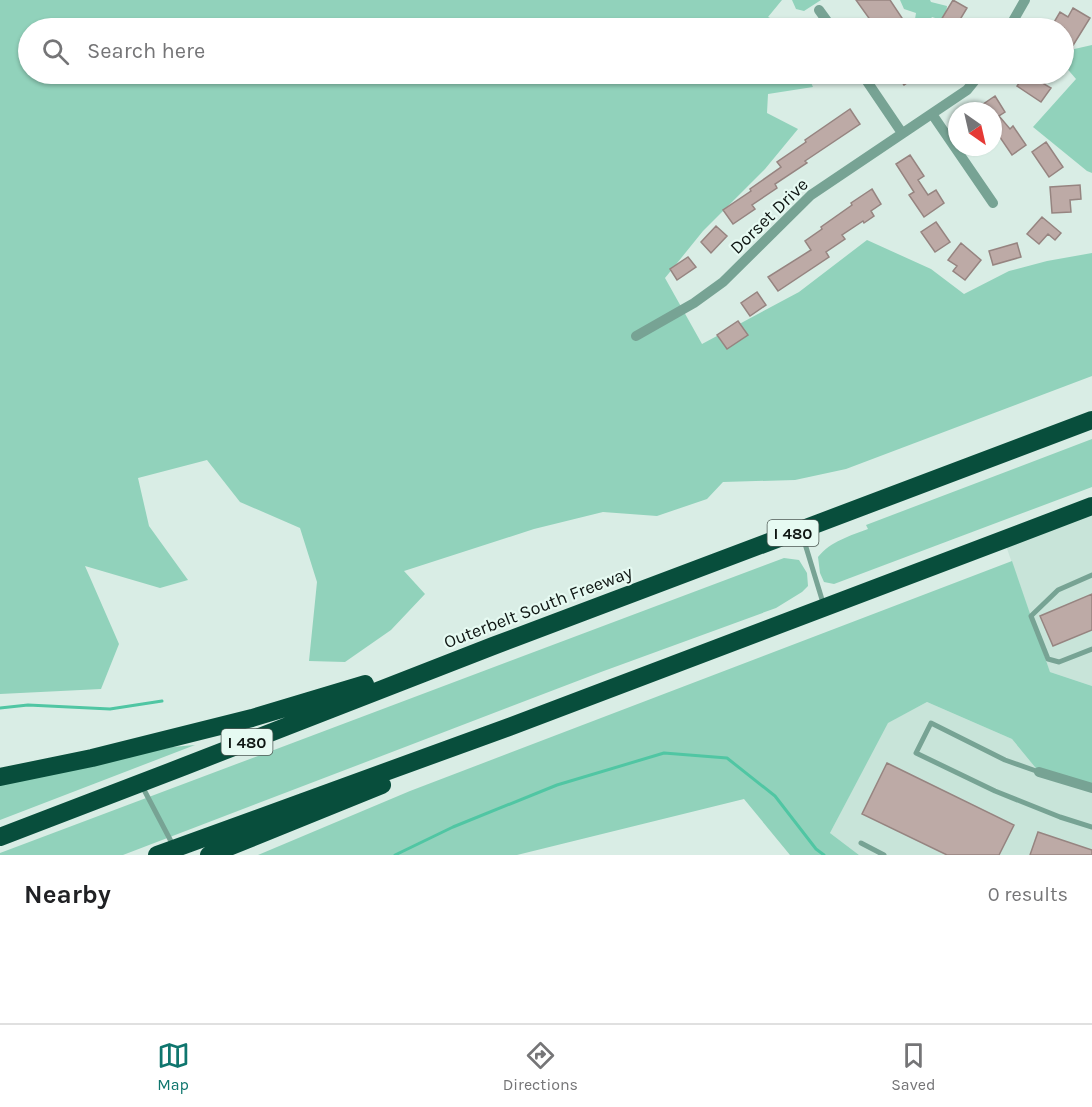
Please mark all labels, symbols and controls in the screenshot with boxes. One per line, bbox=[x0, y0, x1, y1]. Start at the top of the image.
search box bbox=[18, 18, 1074, 84]
icon: search bbox=[39, 35, 72, 68]
text: Search here bbox=[87, 38, 205, 64]
north arrow bbox=[948, 102, 1002, 156]
street label: Dorset Drive bbox=[725, 173, 813, 259]
road number: I 480 bbox=[768, 520, 818, 546]
street label: Outerbelt South Freeway bbox=[441, 561, 636, 653]
road number: I 480 bbox=[222, 729, 272, 755]
text: Nearby bbox=[24, 879, 111, 910]
text: 0 results bbox=[988, 883, 1068, 906]
tab: Map bbox=[157, 1039, 190, 1094]
tab: Directions bbox=[503, 1039, 578, 1094]
tab: Saved bbox=[891, 1039, 935, 1094]

